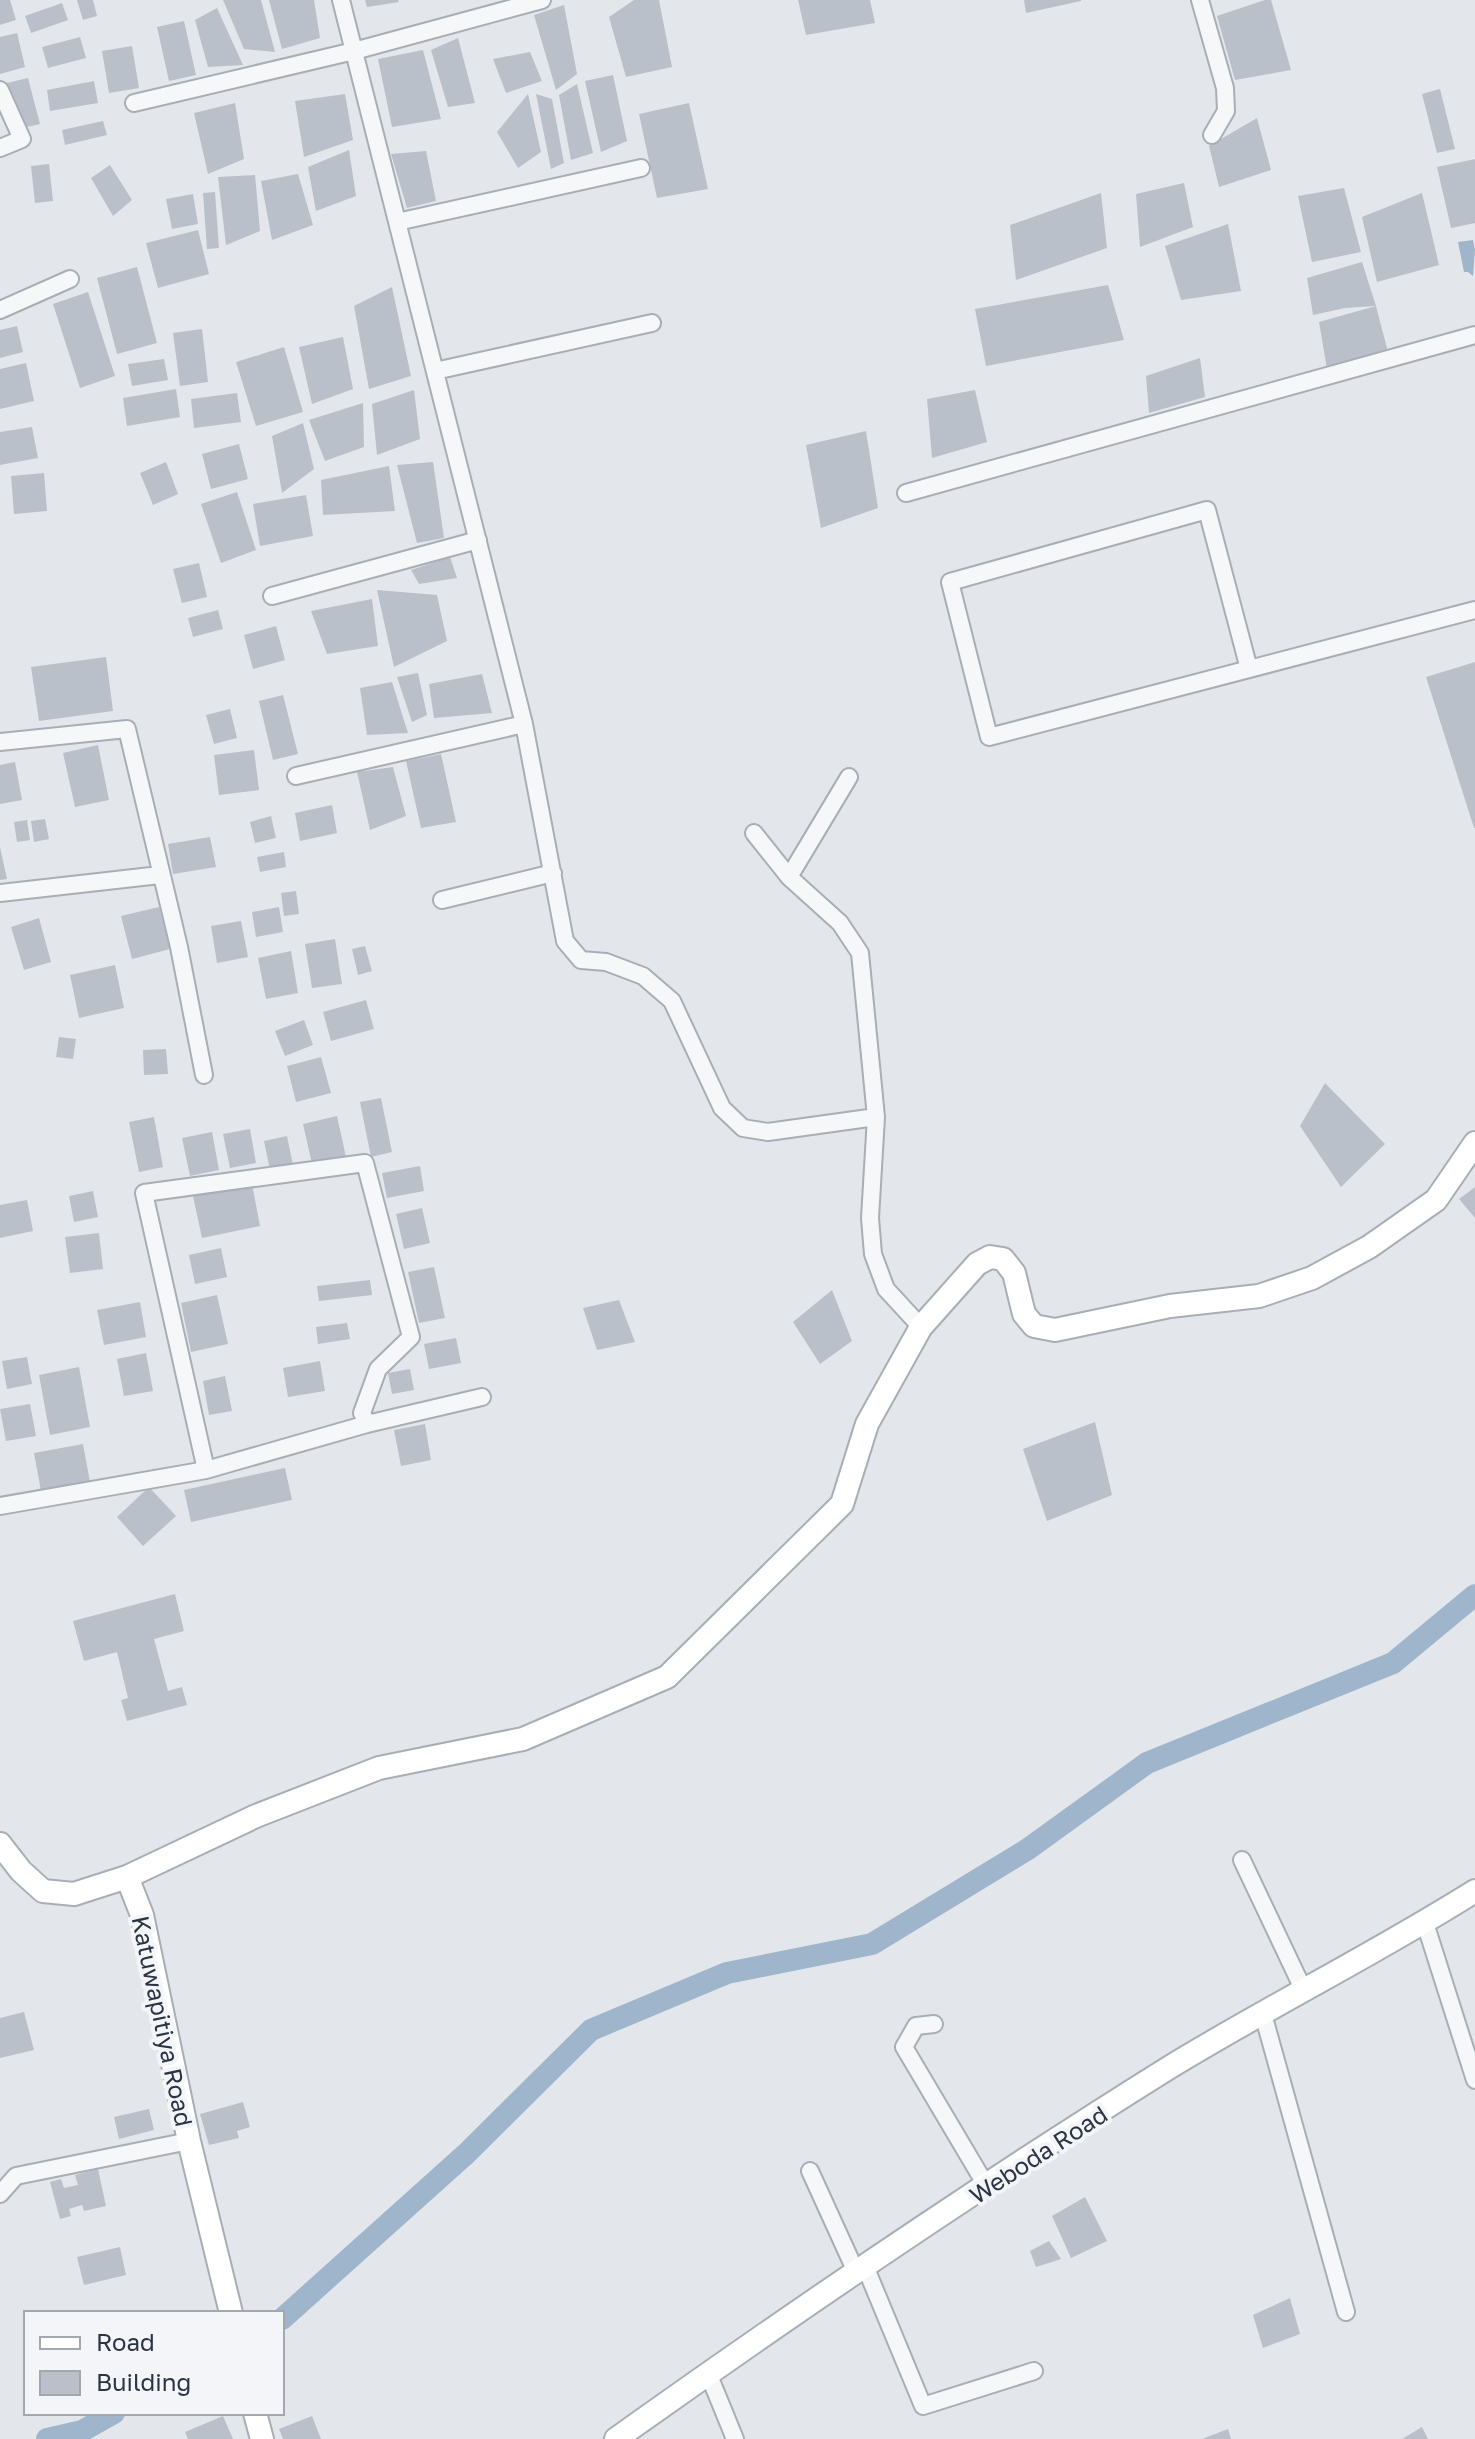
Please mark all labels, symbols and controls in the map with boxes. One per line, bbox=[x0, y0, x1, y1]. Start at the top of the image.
street label: Katuwapitiya Road bbox=[127, 1913, 199, 2129]
street label: Weboda Road bbox=[964, 2099, 1112, 2209]
legend bbox=[24, 2311, 284, 2415]
text: Road bbox=[96, 2327, 155, 2356]
text: Building bbox=[96, 2367, 191, 2396]

